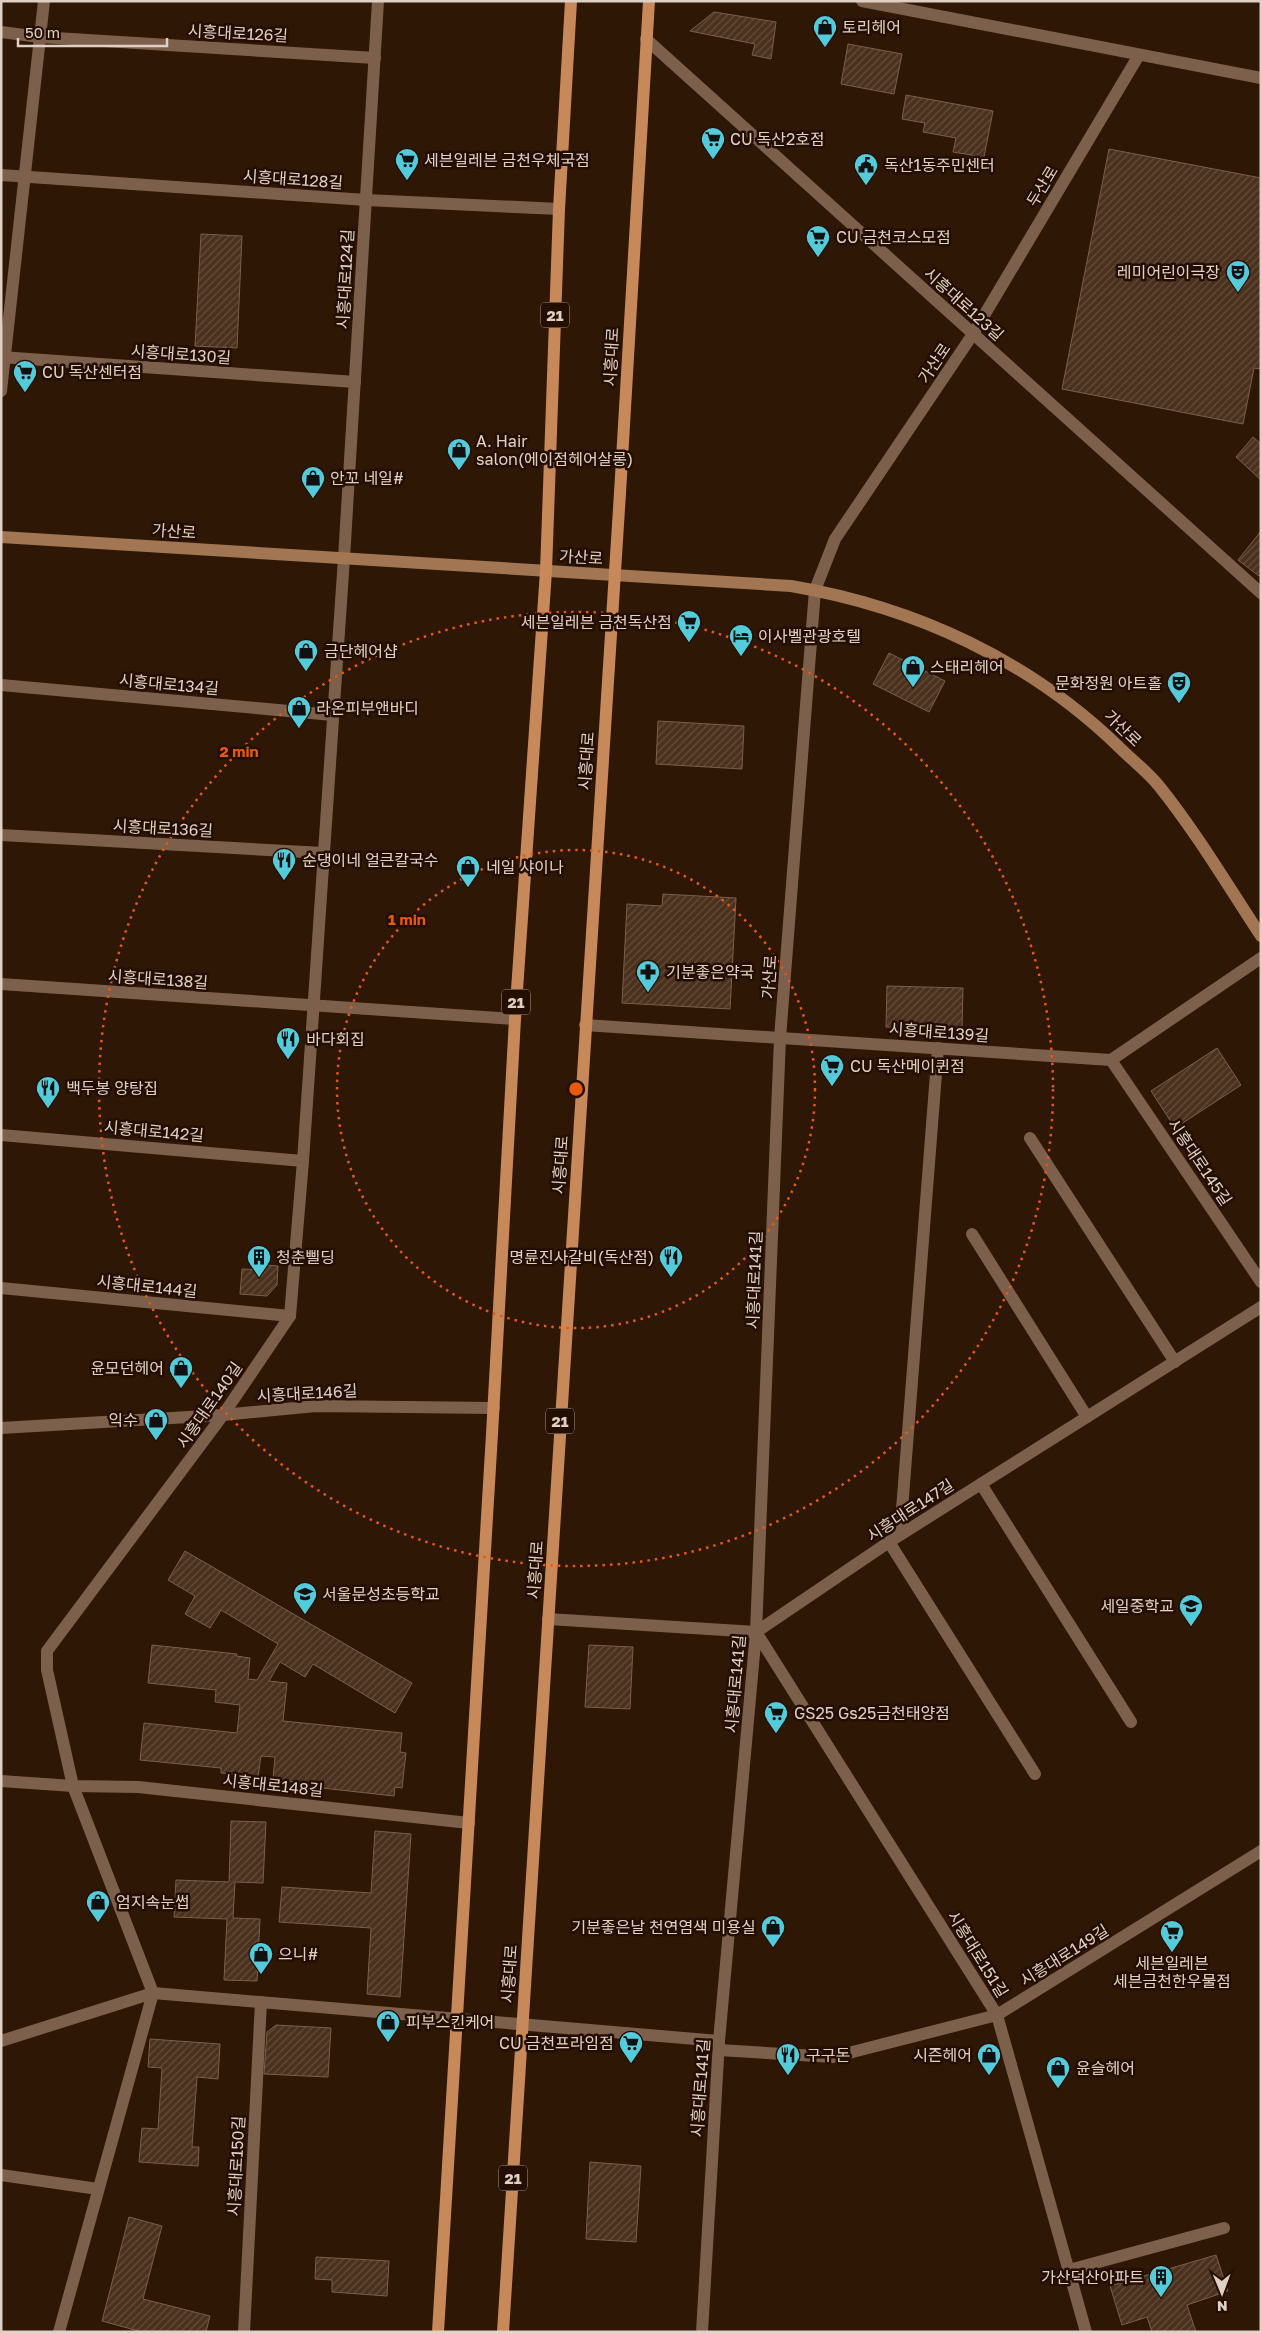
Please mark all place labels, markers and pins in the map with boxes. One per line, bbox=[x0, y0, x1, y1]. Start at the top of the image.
shop icon: 토리헤어 bbox=[812, 14, 838, 48]
place label: 토리헤어 bbox=[842, 17, 901, 37]
supermarket icon: CU 독산2호점 bbox=[700, 126, 726, 160]
place label: CU 독산2호점 bbox=[730, 129, 825, 149]
supermarket icon: 세븐일레븐 금천우체국점 bbox=[394, 147, 420, 181]
place label: 세븐일레븐 금천우체국점 bbox=[424, 150, 590, 170]
public building icon: 독산1동주민센터 bbox=[853, 152, 879, 186]
place label: 독산1동주민센터 bbox=[884, 155, 995, 175]
supermarket icon: CU 금천코스모점 bbox=[805, 224, 831, 258]
place label: CU 금천코스모점 bbox=[836, 227, 951, 247]
theatre icon: 레미어린이극장 bbox=[1225, 259, 1251, 293]
place label: 레미어린이극장 bbox=[1117, 262, 1220, 282]
supermarket icon: CU 독산센터점 bbox=[12, 359, 38, 393]
place label: CU 독산센터점 bbox=[42, 362, 142, 382]
place label: A. Hair salon(에이점헤어살롱) bbox=[476, 431, 633, 469]
shop icon: A. Hair salon(에이점헤어살롱) bbox=[446, 437, 472, 471]
shop icon: 안꼬 네일# bbox=[300, 465, 326, 499]
place label: 안꼬 네일# bbox=[330, 468, 404, 488]
supermarket icon: 세븐일레븐 금천독산점 bbox=[676, 609, 702, 643]
place label: 세븐일레븐 금천독산점 bbox=[521, 612, 672, 632]
hotel icon: 이사벨관광호텔 bbox=[728, 623, 754, 657]
place label: 이사벨관광호텔 bbox=[758, 626, 861, 646]
shop icon: 금단헤어샵 bbox=[293, 638, 319, 672]
place label: 금단헤어샵 bbox=[324, 641, 398, 661]
shop icon: 스태리헤어 bbox=[900, 654, 926, 688]
place label: 스태리헤어 bbox=[930, 657, 1004, 677]
theatre icon: 문화정원 아트홀 bbox=[1166, 670, 1192, 704]
place label: 문화정원 아트홀 bbox=[1055, 673, 1162, 693]
shop icon: 라온피부앤바디 bbox=[286, 695, 312, 729]
place label: 라온피부앤바디 bbox=[316, 698, 419, 718]
restaurant icon: 순댕이네 얼큰칼국수 bbox=[271, 847, 297, 881]
place label: 순댕이네 얼큰칼국수 bbox=[302, 850, 438, 870]
shop icon: 네일 샤이나 bbox=[455, 854, 481, 888]
place label: 네일 샤이나 bbox=[486, 857, 564, 877]
pharmacy icon: 기분좋은약국 bbox=[635, 959, 661, 993]
place label: 기분좋은약국 bbox=[666, 962, 754, 982]
restaurant icon: 바다회집 bbox=[275, 1026, 301, 1060]
place label: 바다회집 bbox=[306, 1029, 365, 1049]
supermarket icon: CU 독산메이퀸점 bbox=[819, 1053, 845, 1087]
place label: CU 독산메이퀸점 bbox=[850, 1056, 965, 1076]
restaurant icon: 백두봉 양탕집 bbox=[35, 1075, 61, 1109]
place label: 백두봉 양탕집 bbox=[66, 1078, 158, 1098]
centre of rings bbox=[567, 1080, 585, 1098]
building icon: 청춘삘딩 bbox=[246, 1244, 272, 1278]
restaurant icon: 명륜진사갈비(독산점) bbox=[658, 1244, 684, 1278]
place label: 청춘삘딩 bbox=[276, 1247, 335, 1267]
place label: 명륜진사갈비(독산점) bbox=[509, 1247, 654, 1267]
shop icon: 윤모던헤어 bbox=[168, 1355, 194, 1389]
place label: 윤모던헤어 bbox=[90, 1358, 164, 1378]
shop icon: 익수 bbox=[143, 1407, 169, 1441]
place label: 익수 bbox=[109, 1410, 138, 1430]
school or university icon: 서울문성초등학교 bbox=[292, 1581, 318, 1615]
place label: 서울문성초등학교 bbox=[322, 1584, 440, 1604]
school or university icon: 세일중학교 bbox=[1178, 1593, 1204, 1627]
place label: 세일중학교 bbox=[1100, 1596, 1174, 1616]
supermarket icon: GS25 Gs25금천태양점 bbox=[763, 1700, 789, 1734]
place label: GS25 Gs25금천태양점 bbox=[794, 1703, 950, 1723]
shop icon: 엄지속눈썹 bbox=[85, 1889, 111, 1923]
place label: 엄지속눈썹 bbox=[116, 1892, 190, 1912]
shop icon: 기분좋은날 천연염색 미용실 bbox=[760, 1914, 786, 1948]
place label: 기분좋은날 천연염색 미용실 bbox=[571, 1917, 756, 1937]
supermarket icon: 세븐일레븐 세븐금천한우물점 bbox=[1159, 1919, 1185, 1953]
shop icon: 으니# bbox=[248, 1941, 274, 1975]
place label: 으니# bbox=[278, 1944, 318, 1964]
place label: 세븐일레븐 세븐금천한우물점 bbox=[1113, 1953, 1231, 1991]
shop icon: 피부스킨케어 bbox=[375, 2009, 401, 2043]
place label: 피부스킨케어 bbox=[406, 2012, 494, 2032]
supermarket icon: CU 금천프라임점 bbox=[618, 2030, 644, 2064]
place label: CU 금천프라임점 bbox=[499, 2033, 614, 2053]
restaurant icon: 구구돈 bbox=[775, 2042, 801, 2076]
shop icon: 시즌헤어 bbox=[976, 2042, 1002, 2076]
place label: 구구돈 bbox=[806, 2045, 850, 2065]
place label: 시즌헤어 bbox=[913, 2045, 972, 2065]
shop icon: 윤슬헤어 bbox=[1045, 2055, 1071, 2089]
place label: 윤슬헤어 bbox=[1076, 2058, 1135, 2078]
building icon: 가산덕산아파트 bbox=[1148, 2264, 1174, 2298]
place label: 가산덕산아파트 bbox=[1041, 2267, 1144, 2287]

